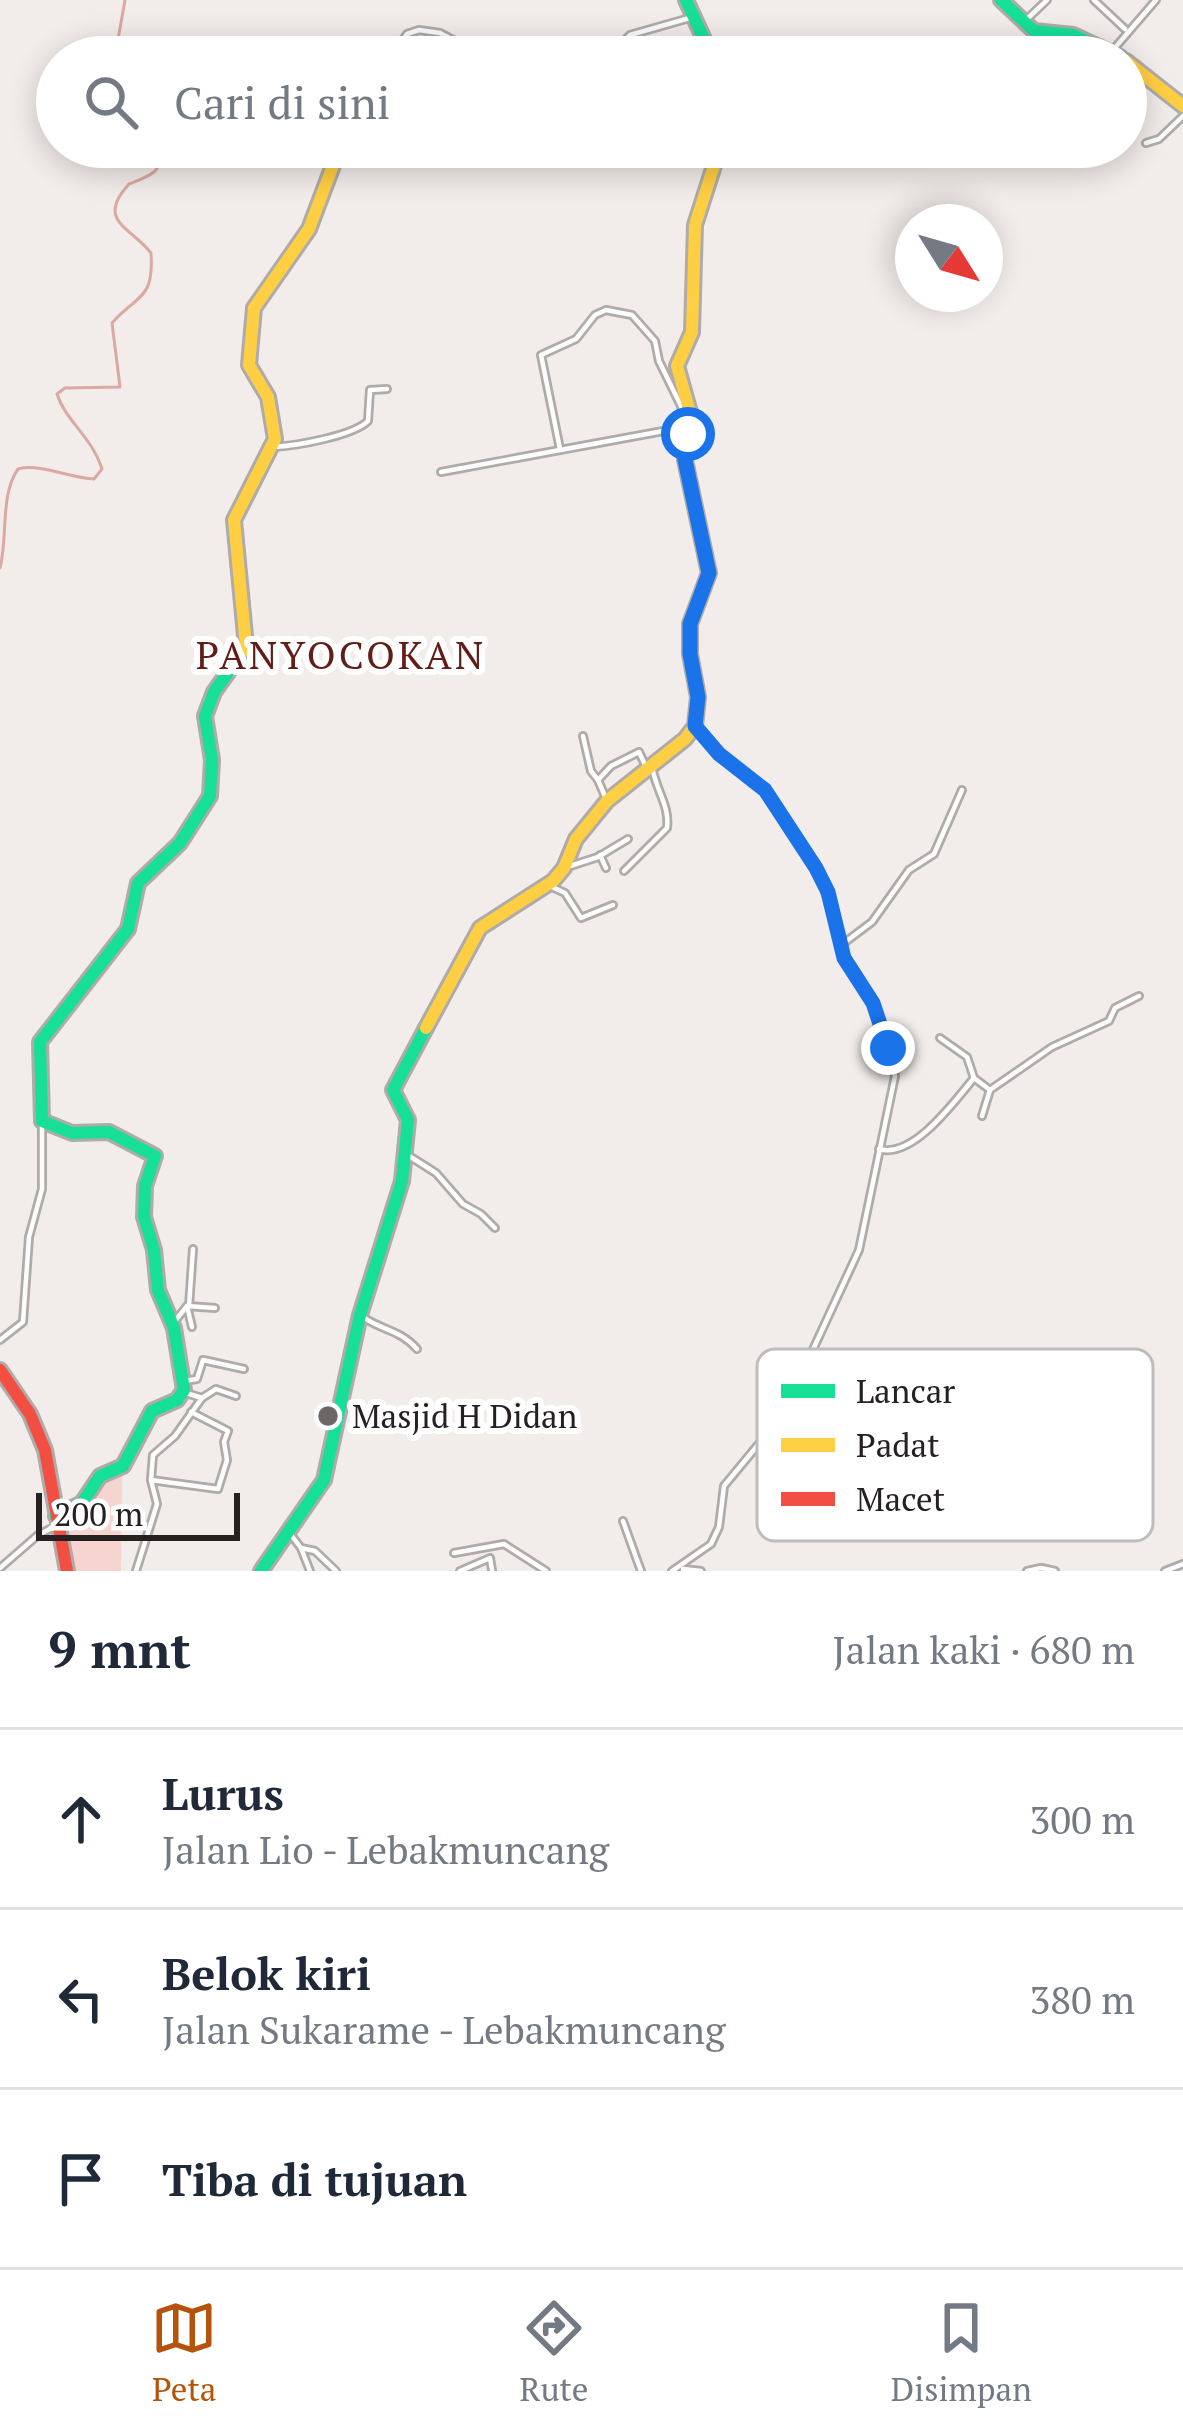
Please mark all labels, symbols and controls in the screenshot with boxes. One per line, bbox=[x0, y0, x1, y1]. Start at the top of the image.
search box bbox=[36, 36, 1147, 168]
icon: search bbox=[78, 69, 144, 135]
text: Cari di sini bbox=[174, 72, 390, 132]
north arrow bbox=[895, 204, 1003, 312]
route start bbox=[661, 407, 715, 461]
district label: PANYOCOKAN bbox=[196, 628, 486, 680]
route end bbox=[861, 1021, 915, 1075]
legend bbox=[757, 1349, 1153, 1541]
text: Lancar bbox=[856, 1369, 955, 1412]
place label: Masjid H Didan bbox=[352, 1394, 578, 1437]
marker: Masjid H Didan bbox=[315, 1403, 341, 1429]
text: Padat bbox=[856, 1423, 940, 1466]
text: Macet bbox=[856, 1477, 945, 1520]
scale bar bbox=[36, 1487, 240, 1540]
text: 200 m bbox=[54, 1492, 143, 1535]
text: 9 mnt bbox=[48, 1615, 191, 1683]
text: Jalan kaki · 680 m bbox=[832, 1623, 1135, 1675]
text: Lurus bbox=[162, 1763, 284, 1823]
icon: ahead bbox=[48, 1786, 114, 1852]
text: 300 m bbox=[1030, 1793, 1135, 1845]
text: Jalan Lio - Lebakmuncang bbox=[162, 1823, 609, 1875]
text: Belok kiri bbox=[162, 1943, 371, 2003]
icon: left bbox=[48, 1966, 114, 2032]
text: 380 m bbox=[1030, 1973, 1135, 2025]
text: Jalan Sukarame - Lebakmuncang bbox=[162, 2003, 725, 2055]
icon: arrive bbox=[48, 2146, 114, 2212]
text: Tiba di tujuan bbox=[162, 2149, 467, 2209]
tab: Peta bbox=[151, 2295, 217, 2410]
tab: Rute bbox=[520, 2295, 588, 2410]
tab: Disimpan bbox=[891, 2295, 1032, 2410]

